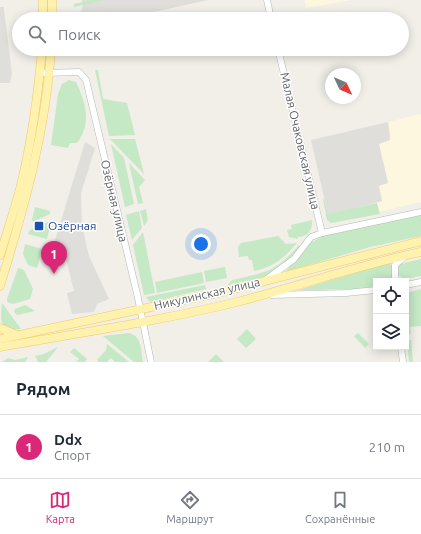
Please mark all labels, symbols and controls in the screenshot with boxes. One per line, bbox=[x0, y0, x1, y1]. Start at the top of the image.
search box bbox=[12, 12, 409, 56]
icon: search bbox=[26, 23, 48, 45]
text: Поиск bbox=[58, 26, 101, 43]
north arrow bbox=[325, 68, 361, 104]
street label: Малая Очаковская улица bbox=[278, 71, 323, 211]
street label: Озёрная улица bbox=[99, 159, 130, 243]
place label: Озёрная bbox=[48, 219, 96, 232]
marker: Озёрная bbox=[33, 220, 45, 232]
your location bbox=[191, 234, 211, 254]
pin: 1 bbox=[41, 241, 67, 274]
street label: Никулинская улица bbox=[153, 275, 261, 312]
map controls bbox=[373, 278, 409, 350]
button: locate bbox=[373, 278, 409, 314]
button: layers bbox=[373, 314, 409, 350]
text: Рядом bbox=[16, 379, 71, 398]
text: Ddx bbox=[54, 431, 82, 448]
text: 1 bbox=[25, 440, 33, 454]
text: 210 m bbox=[369, 440, 405, 454]
text: Спорт bbox=[54, 448, 90, 462]
tab: Карта bbox=[46, 489, 75, 525]
tab: Маршрут bbox=[166, 489, 214, 525]
tab: Сохранённые bbox=[305, 489, 375, 525]

